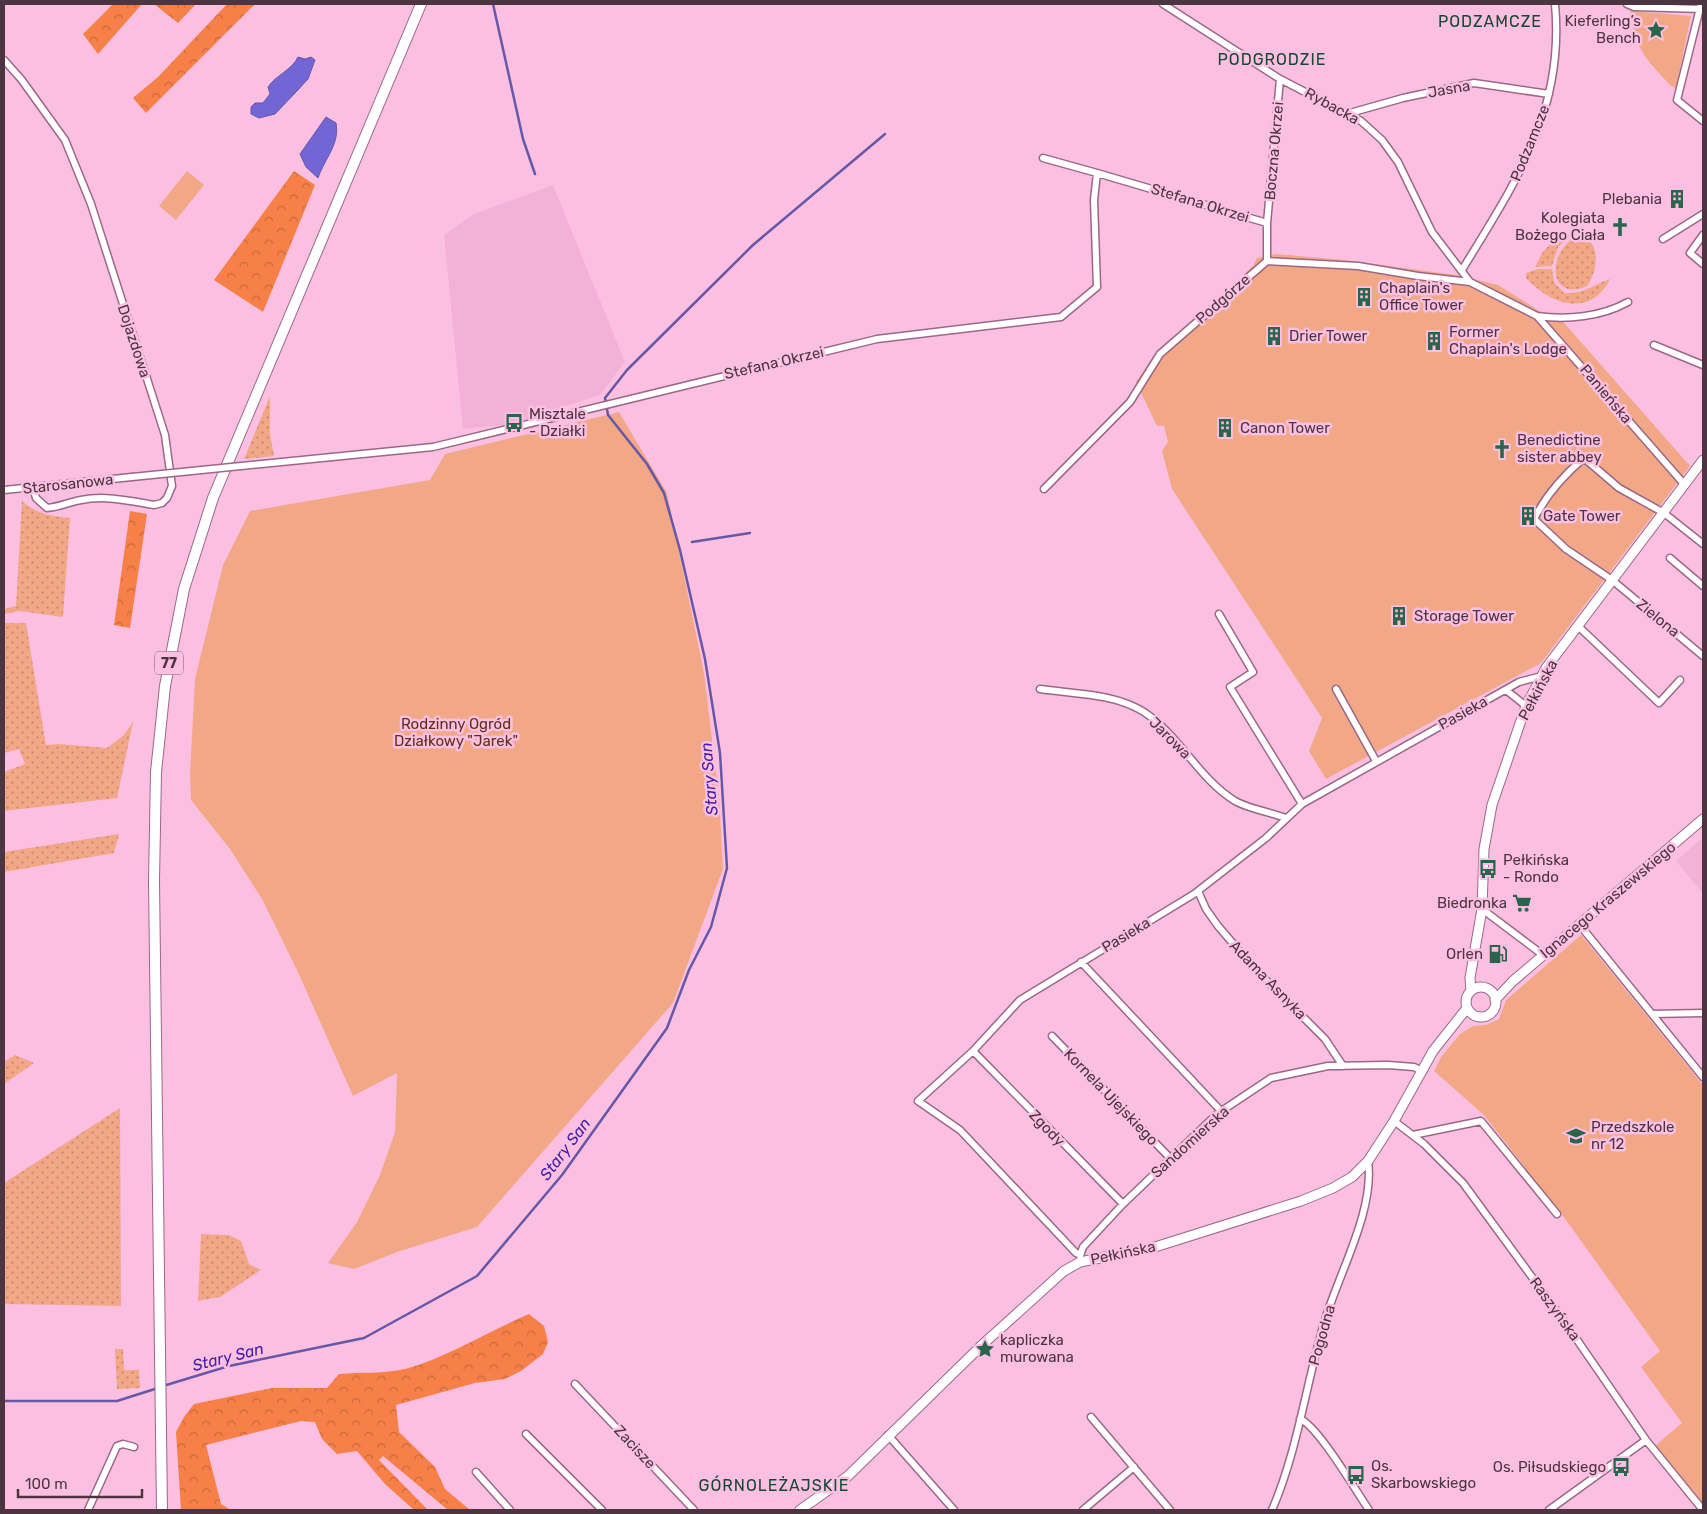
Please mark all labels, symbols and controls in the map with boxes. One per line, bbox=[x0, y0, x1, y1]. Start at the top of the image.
district label: PODZAMCZE bbox=[1438, 12, 1542, 31]
place label: Kieferling’s Bench bbox=[1565, 12, 1641, 47]
place icon: Kieferling’s Bench bbox=[1645, 19, 1667, 41]
district label: PODGRODZIE bbox=[1218, 50, 1326, 69]
street label: Jasna bbox=[1426, 76, 1472, 102]
street label: Rybacka bbox=[1302, 84, 1362, 128]
street label: Boczna Okrzei bbox=[1261, 101, 1287, 201]
street label: Podzamcze bbox=[1507, 102, 1553, 184]
street label: Stefana Okrzei bbox=[1149, 180, 1251, 226]
building icon: Plebania bbox=[1666, 188, 1688, 210]
place label: Plebania bbox=[1602, 190, 1662, 208]
place label: Kolegiata Bożego Ciała bbox=[1515, 209, 1605, 244]
church icon: Kolegiata Bożego Ciała bbox=[1609, 216, 1631, 238]
street label: Podgórze bbox=[1192, 270, 1254, 328]
place label: Chaplain's Office Tower bbox=[1379, 279, 1464, 314]
building icon: Chaplain's Office Tower bbox=[1353, 286, 1375, 308]
street label: Dojazdowa bbox=[114, 302, 154, 380]
place label: Former Chaplain's Lodge bbox=[1449, 323, 1567, 358]
building icon: Drier Tower bbox=[1263, 325, 1285, 347]
place label: Drier Tower bbox=[1289, 327, 1368, 345]
building icon: Former Chaplain's Lodge bbox=[1423, 330, 1445, 352]
street label: Stefana Okrzei bbox=[722, 343, 826, 383]
street label: Panieńska bbox=[1576, 361, 1636, 427]
place label: Misztale - Działki bbox=[529, 405, 586, 440]
bus stop icon: Misztale - Działki bbox=[503, 412, 525, 434]
building icon: Canon Tower bbox=[1214, 417, 1236, 439]
place label: Canon Tower bbox=[1240, 419, 1330, 437]
place label: Benedictine sister abbey bbox=[1517, 431, 1602, 466]
church icon: Benedictine sister abbey bbox=[1491, 438, 1513, 460]
street label: Starosanowa bbox=[22, 470, 114, 498]
building icon: Gate Tower bbox=[1517, 505, 1539, 527]
place label: Gate Tower bbox=[1543, 507, 1621, 525]
street label: Zielona bbox=[1633, 595, 1683, 641]
building icon: Storage Tower bbox=[1388, 605, 1410, 627]
place label: Storage Tower bbox=[1414, 607, 1514, 625]
road number: 77 bbox=[155, 651, 183, 674]
street label: Pełkińska bbox=[1515, 657, 1561, 723]
street label: Pasieka bbox=[1435, 692, 1491, 734]
street label: Jarowa bbox=[1145, 713, 1195, 763]
park label: Rodzinny Ogród Działkowy "Jarek" bbox=[394, 715, 518, 750]
water label: Stary San bbox=[696, 742, 722, 816]
street label: Ignacego Kraszewskiego bbox=[1537, 838, 1679, 962]
place label: Pełkińska - Rondo bbox=[1503, 851, 1569, 886]
bus stop icon: Pełkińska - Rondo bbox=[1477, 858, 1499, 880]
supermarket icon: Biedronka bbox=[1511, 892, 1533, 914]
place label: Biedronka bbox=[1437, 894, 1507, 912]
street label: Pasieka bbox=[1099, 914, 1153, 956]
street label: Adama Asnyka bbox=[1226, 937, 1310, 1023]
fuel station icon: Orlen bbox=[1487, 943, 1509, 965]
place label: Orlen bbox=[1446, 945, 1483, 963]
street label: Kornela Ujejskiego bbox=[1060, 1045, 1162, 1149]
street label: Sandomierska bbox=[1147, 1102, 1233, 1182]
street label: Zgody bbox=[1025, 1106, 1069, 1150]
water label: Stary San bbox=[535, 1114, 595, 1184]
place label: Przedszkole nr 12 bbox=[1591, 1118, 1675, 1153]
school or university icon: Przedszkole nr 12 bbox=[1565, 1125, 1587, 1147]
street label: Pełkińska bbox=[1089, 1237, 1157, 1269]
street label: Raszyńska bbox=[1526, 1274, 1584, 1344]
street label: Pogodna bbox=[1305, 1303, 1339, 1367]
place label: kapliczka murowana bbox=[1000, 1331, 1074, 1366]
place icon: kapliczka murowana bbox=[974, 1338, 996, 1360]
water label: Stary San bbox=[190, 1339, 266, 1375]
street label: Zacisze bbox=[610, 1422, 660, 1472]
bus stop icon: Os. Piłsudskiego bbox=[1610, 1456, 1632, 1478]
place label: Os. Skarbowskiego bbox=[1371, 1457, 1476, 1492]
place label: Os. Piłsudskiego bbox=[1493, 1458, 1606, 1476]
bus stop icon: Os. Skarbowskiego bbox=[1345, 1464, 1367, 1486]
scale bar bbox=[18, 1466, 141, 1498]
text: 100 m bbox=[25, 1475, 67, 1493]
district label: GÓRNOLEŻAJSKIE bbox=[699, 1475, 849, 1495]

